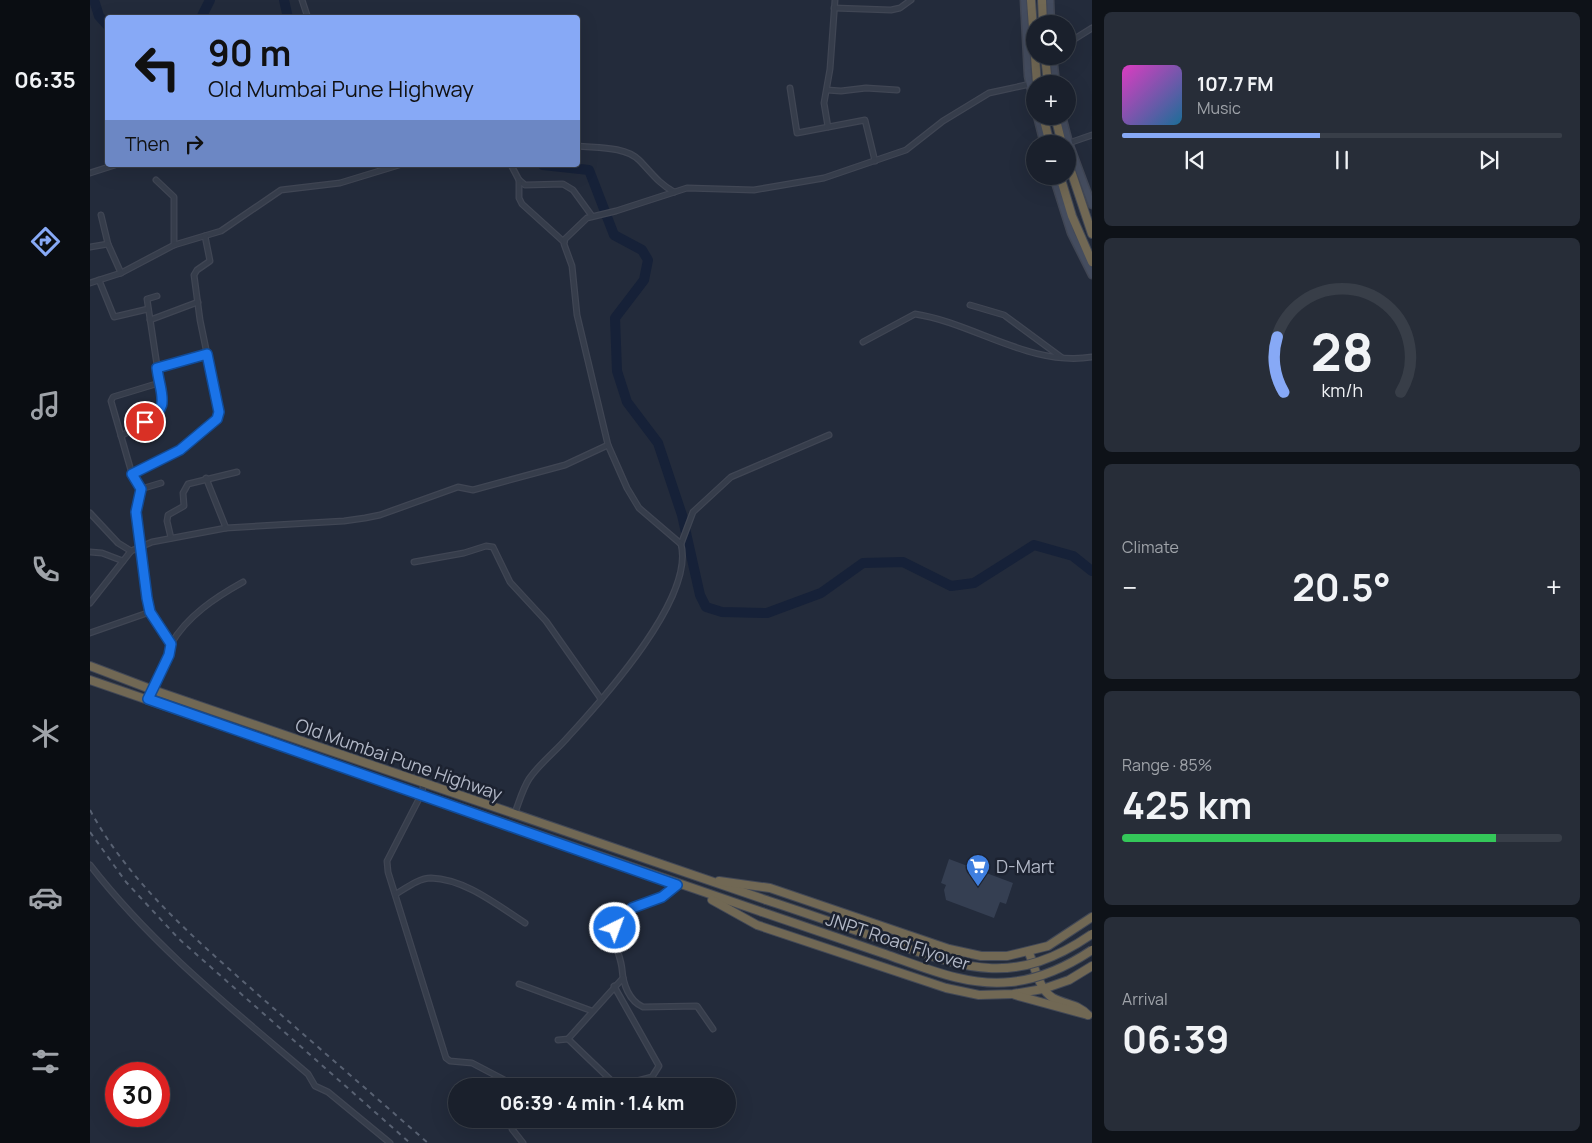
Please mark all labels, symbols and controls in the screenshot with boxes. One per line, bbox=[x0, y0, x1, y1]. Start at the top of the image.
map controls bbox=[1026, 15, 1076, 185]
button: search bbox=[1026, 15, 1076, 65]
text: 90 m bbox=[208, 29, 291, 77]
icon: left bbox=[125, 35, 190, 100]
text: 06:35 bbox=[14, 65, 76, 95]
text: 107.7 FM bbox=[1197, 71, 1274, 97]
text: Old Mumbai Pune Highway bbox=[208, 74, 474, 104]
button: + bbox=[1026, 75, 1076, 125]
text: Music bbox=[1197, 97, 1241, 119]
icon: right bbox=[180, 130, 208, 158]
text: Then bbox=[125, 131, 170, 157]
button: − bbox=[1026, 135, 1076, 185]
icon: previous bbox=[1181, 146, 1209, 174]
icon: pause bbox=[1328, 146, 1356, 174]
icon: next bbox=[1475, 146, 1503, 174]
icon: directions bbox=[28, 224, 63, 259]
text: 28 bbox=[1311, 316, 1373, 387]
text: km/h bbox=[1321, 378, 1363, 402]
icon: music bbox=[28, 388, 63, 423]
pin bbox=[124, 401, 166, 443]
icon: arrive bbox=[131, 408, 159, 436]
text: Climate bbox=[1122, 536, 1179, 558]
icon: phone bbox=[28, 552, 63, 587]
text: 20.5° bbox=[1292, 560, 1391, 612]
text: − bbox=[1122, 568, 1137, 606]
text: + bbox=[1546, 568, 1562, 606]
street label: Old Mumbai Pune Highway bbox=[292, 712, 506, 806]
icon: climate bbox=[28, 716, 63, 751]
text: Range · 85% bbox=[1122, 754, 1212, 776]
text: 425 km bbox=[1122, 778, 1252, 830]
supermarket icon: D-Mart bbox=[965, 853, 991, 887]
place label: D-Mart bbox=[996, 854, 1054, 878]
icon: car bbox=[28, 880, 63, 915]
position arrow bbox=[588, 901, 640, 953]
street label: JNPT Road Flyover bbox=[823, 906, 974, 976]
text: Arrival bbox=[1122, 988, 1168, 1010]
text: 06:39 bbox=[1122, 1012, 1229, 1064]
icon: filters bbox=[28, 1044, 63, 1079]
speed limit sign: 30 bbox=[105, 1062, 170, 1127]
text: 06:39 · 4 min · 1.4 km bbox=[500, 1090, 684, 1116]

